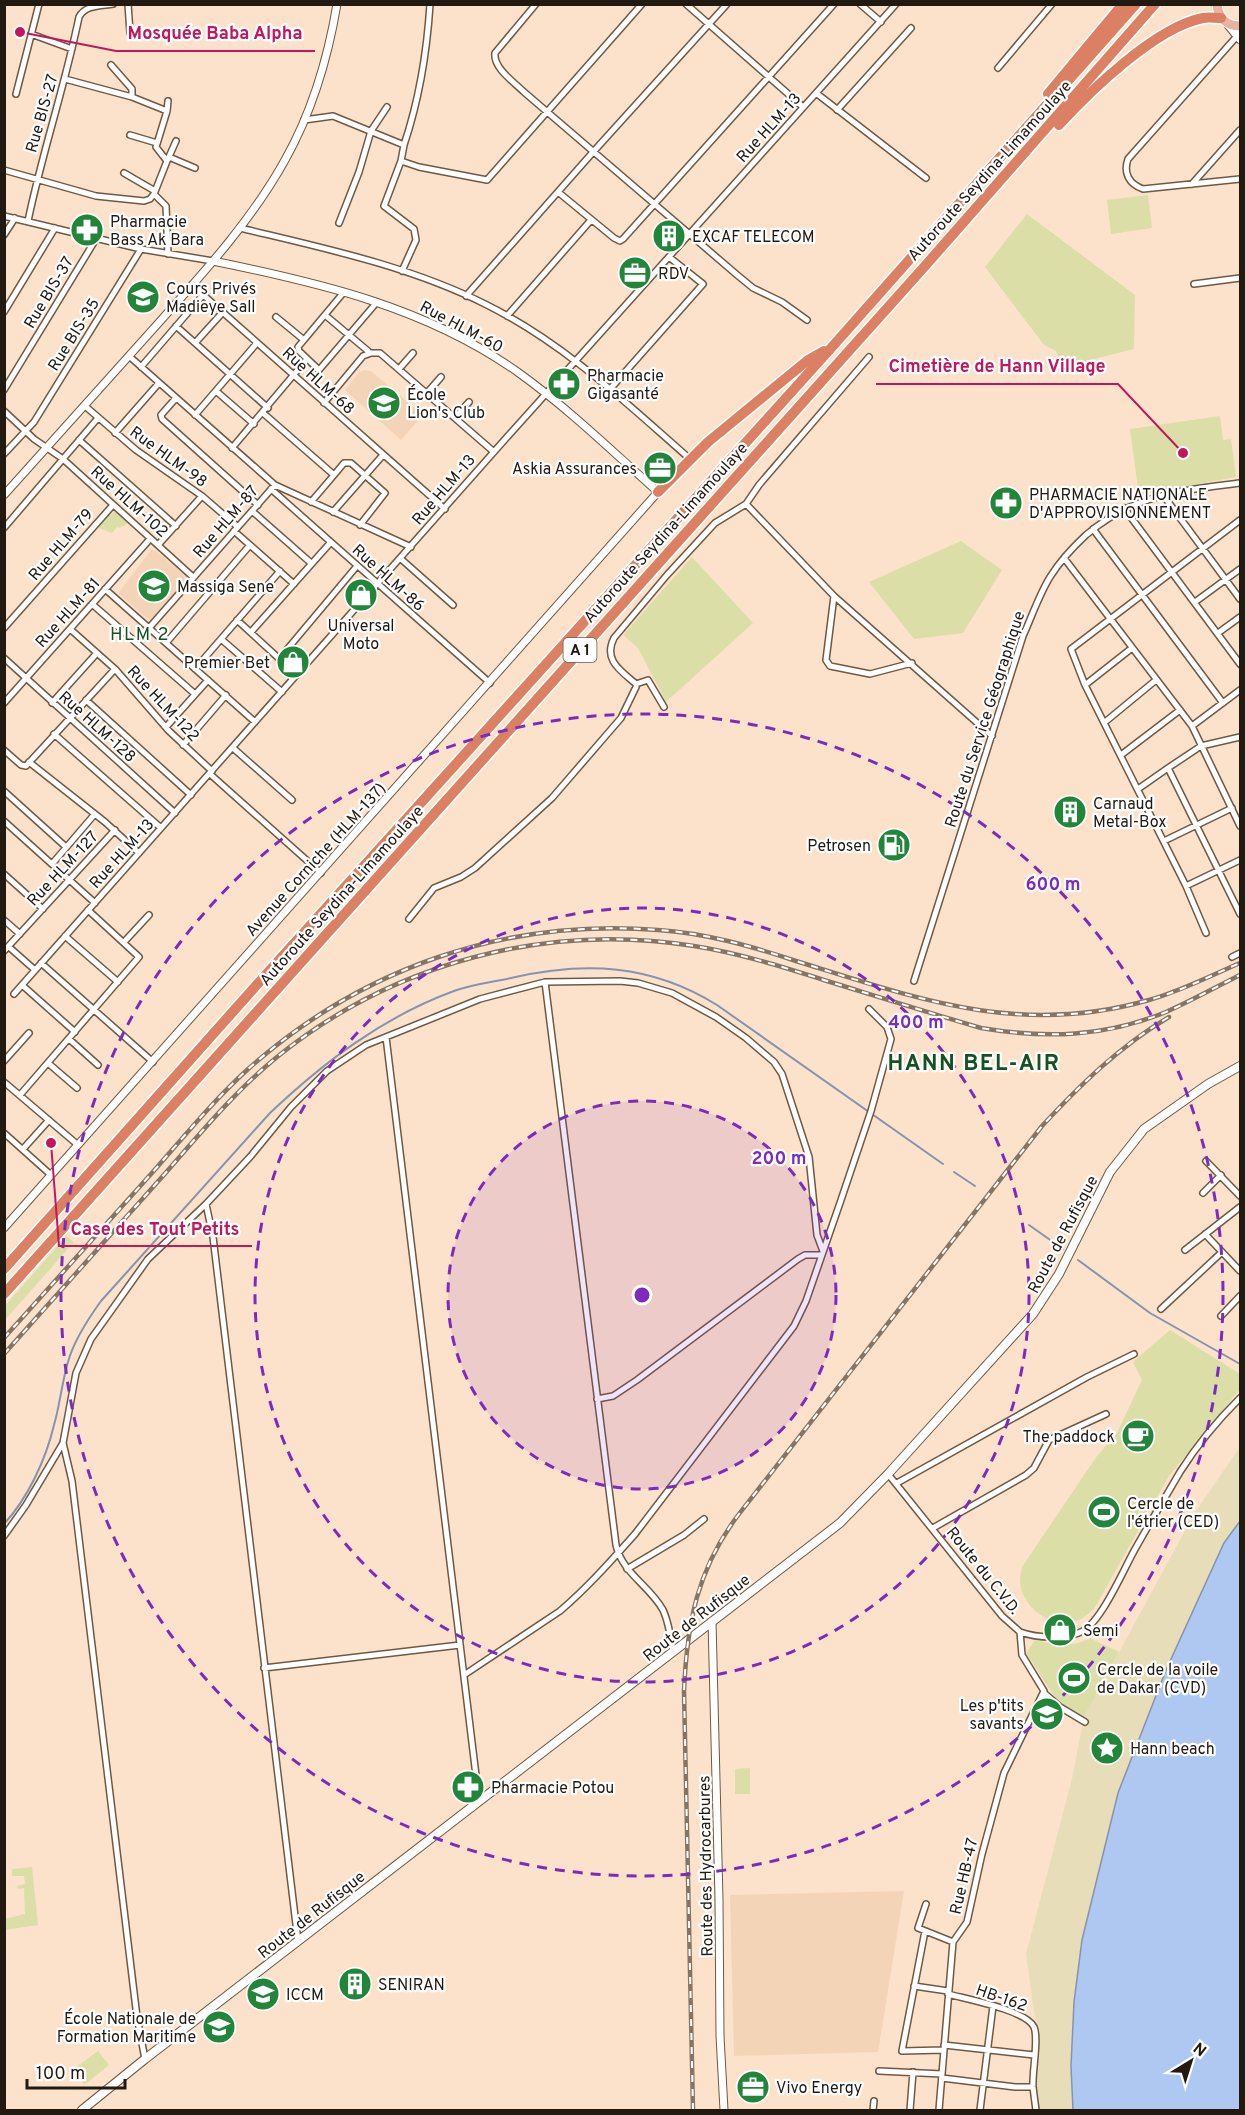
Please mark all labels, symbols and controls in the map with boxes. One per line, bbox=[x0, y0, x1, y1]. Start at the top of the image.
callout: Mosquée Baba Alpha bbox=[116, 15, 315, 51]
text: Mosquée Baba Alpha bbox=[128, 23, 302, 46]
street label: Rue BIS-27 bbox=[22, 72, 64, 155]
street label: Autoroute Seydina-Limamoulaye bbox=[904, 77, 1077, 266]
street label: Rue HLM-13 bbox=[733, 89, 806, 167]
pharmacy icon: Pharmacie Bass Ak Bara bbox=[69, 212, 105, 248]
place label: Pharmacie Bass Ak Bara bbox=[110, 213, 204, 251]
building icon: EXCAF TELECOM bbox=[651, 218, 687, 254]
place label: EXCAF TELECOM bbox=[692, 228, 815, 248]
street label: Rue BIS-37 bbox=[20, 253, 79, 333]
office icon: RDV bbox=[617, 255, 653, 291]
place label: RDV bbox=[658, 265, 689, 285]
school or university icon: Cours Privés Madieye Sall bbox=[125, 279, 161, 315]
place label: Cours Privés Madieye Sall bbox=[166, 280, 256, 318]
street label: Rue BIS-35 bbox=[44, 295, 105, 375]
street label: Rue HLM-60 bbox=[416, 297, 506, 358]
street label: Rue HLM-68 bbox=[277, 344, 358, 419]
callout: Cimetière de Hann Village bbox=[876, 348, 1118, 384]
text: Cimetière de Hann Village bbox=[888, 356, 1106, 379]
pharmacy icon: Pharmacie Gigasanté bbox=[546, 366, 582, 402]
place label: Pharmacie Gigasanté bbox=[587, 367, 664, 405]
place label: École Lion's Club bbox=[407, 384, 485, 424]
school or university icon: École Lion's Club bbox=[366, 385, 402, 421]
street label: Rue HLM-98 bbox=[125, 423, 211, 492]
street label: Autoroute Seydina-Limamoulaye bbox=[580, 439, 753, 628]
office icon: Askia Assurances bbox=[642, 450, 678, 486]
street label: Rue HLM-13 bbox=[408, 451, 481, 530]
place label: Askia Assurances bbox=[512, 460, 637, 480]
street label: Rue HLM-102 bbox=[86, 462, 172, 543]
street label: Rue HLM-87 bbox=[190, 482, 263, 563]
pharmacy icon: PHARMACIE NATIONALE D'APPROVISIONNEMENT bbox=[988, 485, 1024, 521]
place label: PHARMACIE NATIONALE D'APPROVISIONNEMENT bbox=[1029, 486, 1211, 524]
street label: Rue HLM-79 bbox=[25, 505, 98, 585]
street label: Rue HLM-86 bbox=[347, 541, 428, 616]
school or university icon: Massiga Sene bbox=[136, 568, 172, 604]
street label: Rue HLM-81 bbox=[32, 574, 105, 653]
shop icon: Universal Moto bbox=[343, 577, 379, 613]
place label: Massiga Sene bbox=[177, 578, 274, 598]
street label: Route du Service Géographique bbox=[941, 609, 1030, 830]
place label: Universal Moto bbox=[328, 617, 395, 655]
district label: HLM 2 bbox=[110, 624, 170, 647]
road number: A 1 bbox=[564, 638, 596, 662]
shop icon: Premier Bet bbox=[275, 644, 311, 680]
place label: Premier Bet bbox=[184, 654, 270, 674]
street label: Rue HLM-122 bbox=[122, 662, 203, 747]
street label: Rue HLM-128 bbox=[54, 688, 140, 767]
street label: Avenue Corniche (HLM-137) bbox=[242, 779, 391, 941]
building icon: Carnaud Metal-Box bbox=[1052, 794, 1088, 830]
place label: Carnaud Metal-Box bbox=[1093, 795, 1167, 833]
street label: Autoroute Seydina-Limamoulaye bbox=[256, 802, 429, 991]
street label: Rue HLM-13 bbox=[86, 815, 159, 893]
fuel station icon: Petrosen bbox=[876, 827, 912, 863]
street label: Rue HLM-127 bbox=[24, 828, 103, 911]
place label: Petrosen bbox=[807, 837, 871, 857]
text: 600 m bbox=[1025, 874, 1081, 897]
text: 400 m bbox=[888, 1012, 944, 1035]
district label: HANN BEL-AIR bbox=[888, 1051, 1060, 1078]
text: 200 m bbox=[751, 1148, 807, 1171]
street label: Route de Rufisque bbox=[1024, 1173, 1103, 1297]
callout: Case des Tout Petits bbox=[59, 1210, 252, 1246]
text: Case des Tout Petits bbox=[71, 1219, 239, 1242]
centre of rings bbox=[632, 1285, 652, 1305]
cafe icon: The paddock bbox=[1120, 1418, 1156, 1454]
place label: The paddock bbox=[1022, 1428, 1115, 1448]
sports icon: Cercle de l'étrier (CED) bbox=[1086, 1494, 1122, 1530]
place label: Cercle de l'étrier (CED) bbox=[1127, 1495, 1219, 1533]
street label: Route du C.V.D. bbox=[941, 1523, 1024, 1619]
street label: Route de Rufisque bbox=[640, 1571, 755, 1667]
shop icon: Semi bbox=[1042, 1612, 1078, 1648]
place label: Semi bbox=[1083, 1622, 1119, 1642]
sports icon: Cercle de la voile de Dakar (CVD) bbox=[1056, 1660, 1092, 1696]
place label: Cercle de la voile de Dakar (CVD) bbox=[1097, 1661, 1218, 1699]
school or university icon: Les p'tits savants bbox=[1029, 1696, 1065, 1732]
place label: Les p'tits savants bbox=[960, 1697, 1024, 1735]
place icon: Hann beach bbox=[1089, 1730, 1125, 1766]
place label: Hann beach bbox=[1130, 1740, 1215, 1760]
pharmacy icon: Pharmacie Potou bbox=[450, 1769, 486, 1805]
street label: Route des Hydrocarbures bbox=[695, 1775, 719, 1957]
place label: Pharmacie Potou bbox=[491, 1779, 614, 1799]
street label: Rue HB-47 bbox=[946, 1836, 983, 1917]
street label: Route de Rufisque bbox=[255, 1868, 370, 1964]
building icon: SENIRAN bbox=[337, 1966, 373, 2002]
school or university icon: ICCM bbox=[245, 1976, 281, 2012]
place label: SENIRAN bbox=[378, 1976, 445, 1996]
street label: HB-162 bbox=[973, 1981, 1030, 2017]
place label: ICCM bbox=[286, 1986, 324, 2006]
place label: École Nationale de Formation Maritime bbox=[57, 2008, 196, 2048]
school or university icon: École Nationale de Formation Maritime bbox=[201, 2009, 237, 2045]
north arrow bbox=[1161, 2031, 1221, 2091]
text: N bbox=[1188, 2039, 1210, 2062]
scale bar bbox=[27, 2052, 124, 2090]
text: 100 m bbox=[36, 2063, 85, 2086]
office icon: Vivo Energy bbox=[735, 2069, 771, 2105]
place label: Vivo Energy bbox=[776, 2079, 862, 2099]

